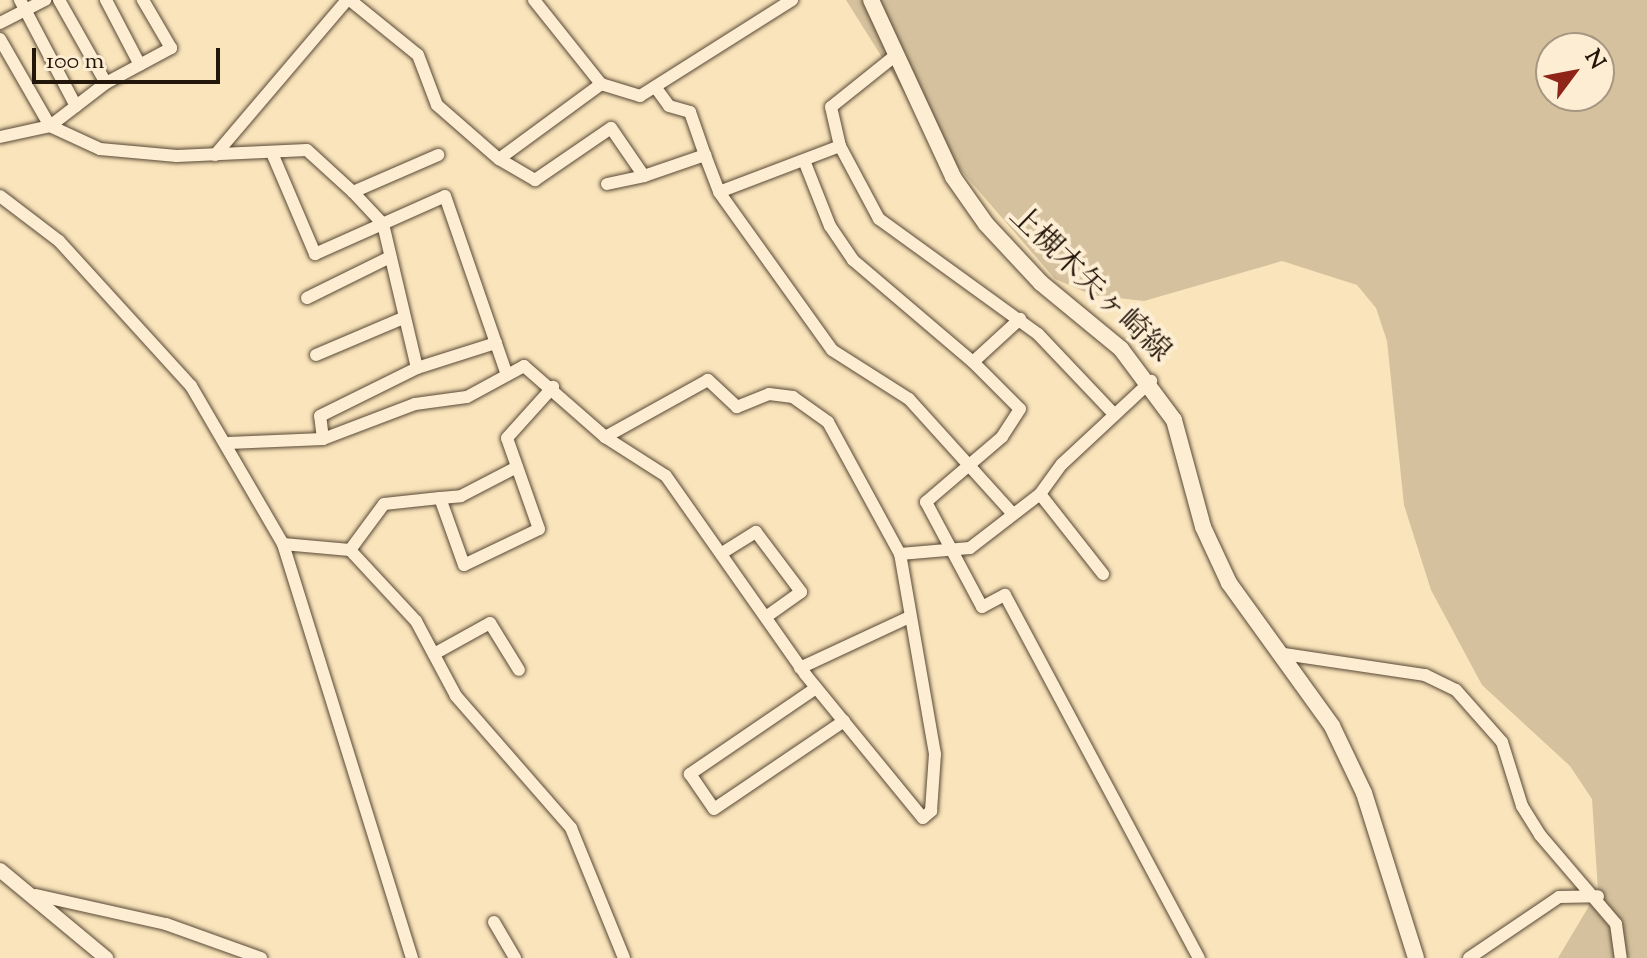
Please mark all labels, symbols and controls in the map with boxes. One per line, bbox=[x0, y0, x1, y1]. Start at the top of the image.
scale bar bbox=[36, 32, 224, 82]
north arrow bbox=[1535, 32, 1615, 112]
text: N bbox=[1575, 44, 1612, 76]
text: 100 m bbox=[46, 45, 104, 79]
street label: 上槻木矢ヶ崎線 bbox=[1001, 199, 1177, 371]

